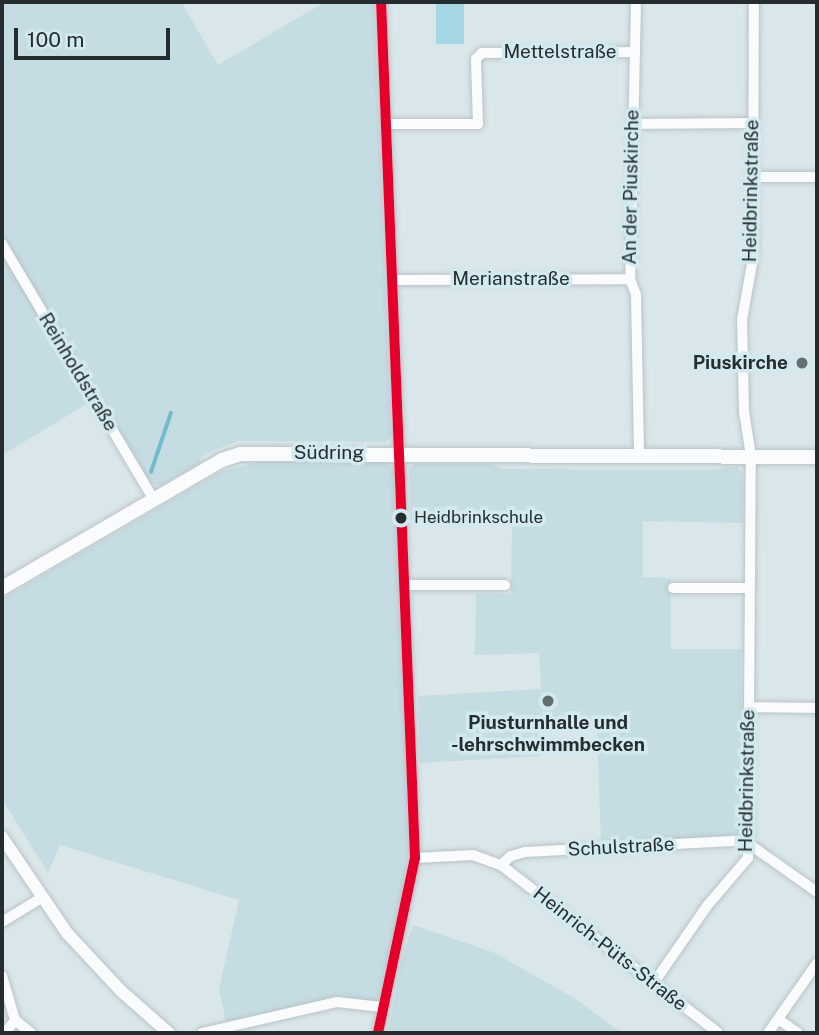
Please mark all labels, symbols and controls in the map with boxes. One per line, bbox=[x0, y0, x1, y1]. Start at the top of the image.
scale bar bbox=[18, 14, 173, 58]
text: 100 m bbox=[27, 27, 84, 52]
street label: Mettelstraße bbox=[503, 41, 617, 63]
street label: An der Piuskirche bbox=[618, 109, 644, 265]
street label: Heidbrinkstraße bbox=[738, 119, 764, 263]
street label: Merianstraße bbox=[452, 268, 570, 290]
street label: Reinholdstraße bbox=[34, 309, 122, 435]
place label: Piuskirche bbox=[693, 352, 788, 374]
marker: Piuskirche bbox=[794, 355, 810, 371]
street label: Südring bbox=[294, 442, 364, 464]
place label: Heidbrinkschule bbox=[414, 508, 543, 528]
marker: Heidbrinkschule bbox=[394, 511, 408, 525]
marker: Piusturnhalle und -lehrschwimmbecken bbox=[540, 693, 556, 709]
street label: Heidbrinkstraße bbox=[734, 709, 760, 853]
place label: Piusturnhalle und -lehrschwimmbecken bbox=[451, 712, 645, 756]
street label: Schulstraße bbox=[567, 833, 675, 861]
street label: Heinrich-Püts-Straße bbox=[529, 882, 691, 1016]

